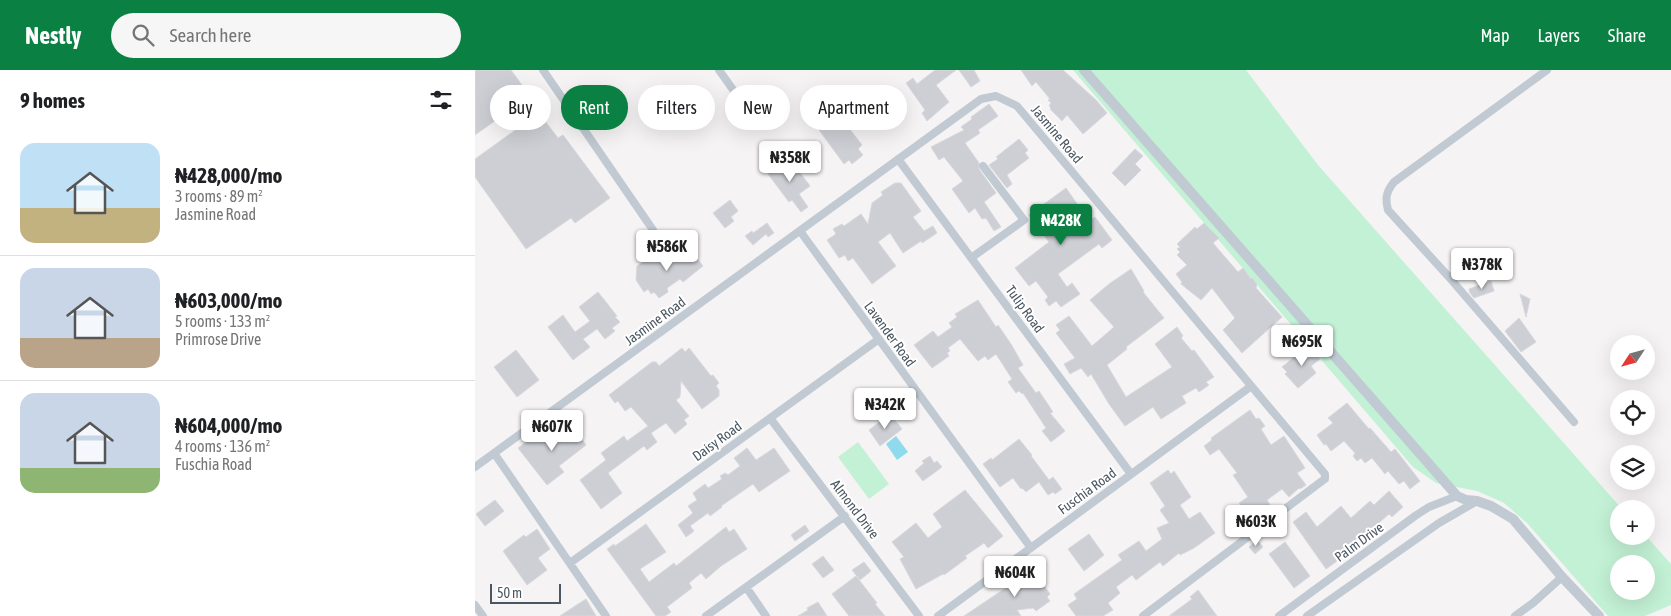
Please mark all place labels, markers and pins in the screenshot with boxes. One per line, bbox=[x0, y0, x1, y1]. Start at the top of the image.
pin: ₦358K bbox=[755, 140, 825, 183]
pin: ₦428K bbox=[1026, 204, 1096, 246]
pin: ₦586K bbox=[632, 230, 702, 272]
pin: ₦378K bbox=[1447, 248, 1517, 290]
pin: ₦695K bbox=[1267, 324, 1337, 367]
pin: ₦342K bbox=[850, 388, 920, 430]
pin: ₦607K bbox=[517, 410, 587, 452]
pin: ₦603K bbox=[1221, 504, 1291, 547]
pin: ₦604K bbox=[980, 556, 1050, 598]

